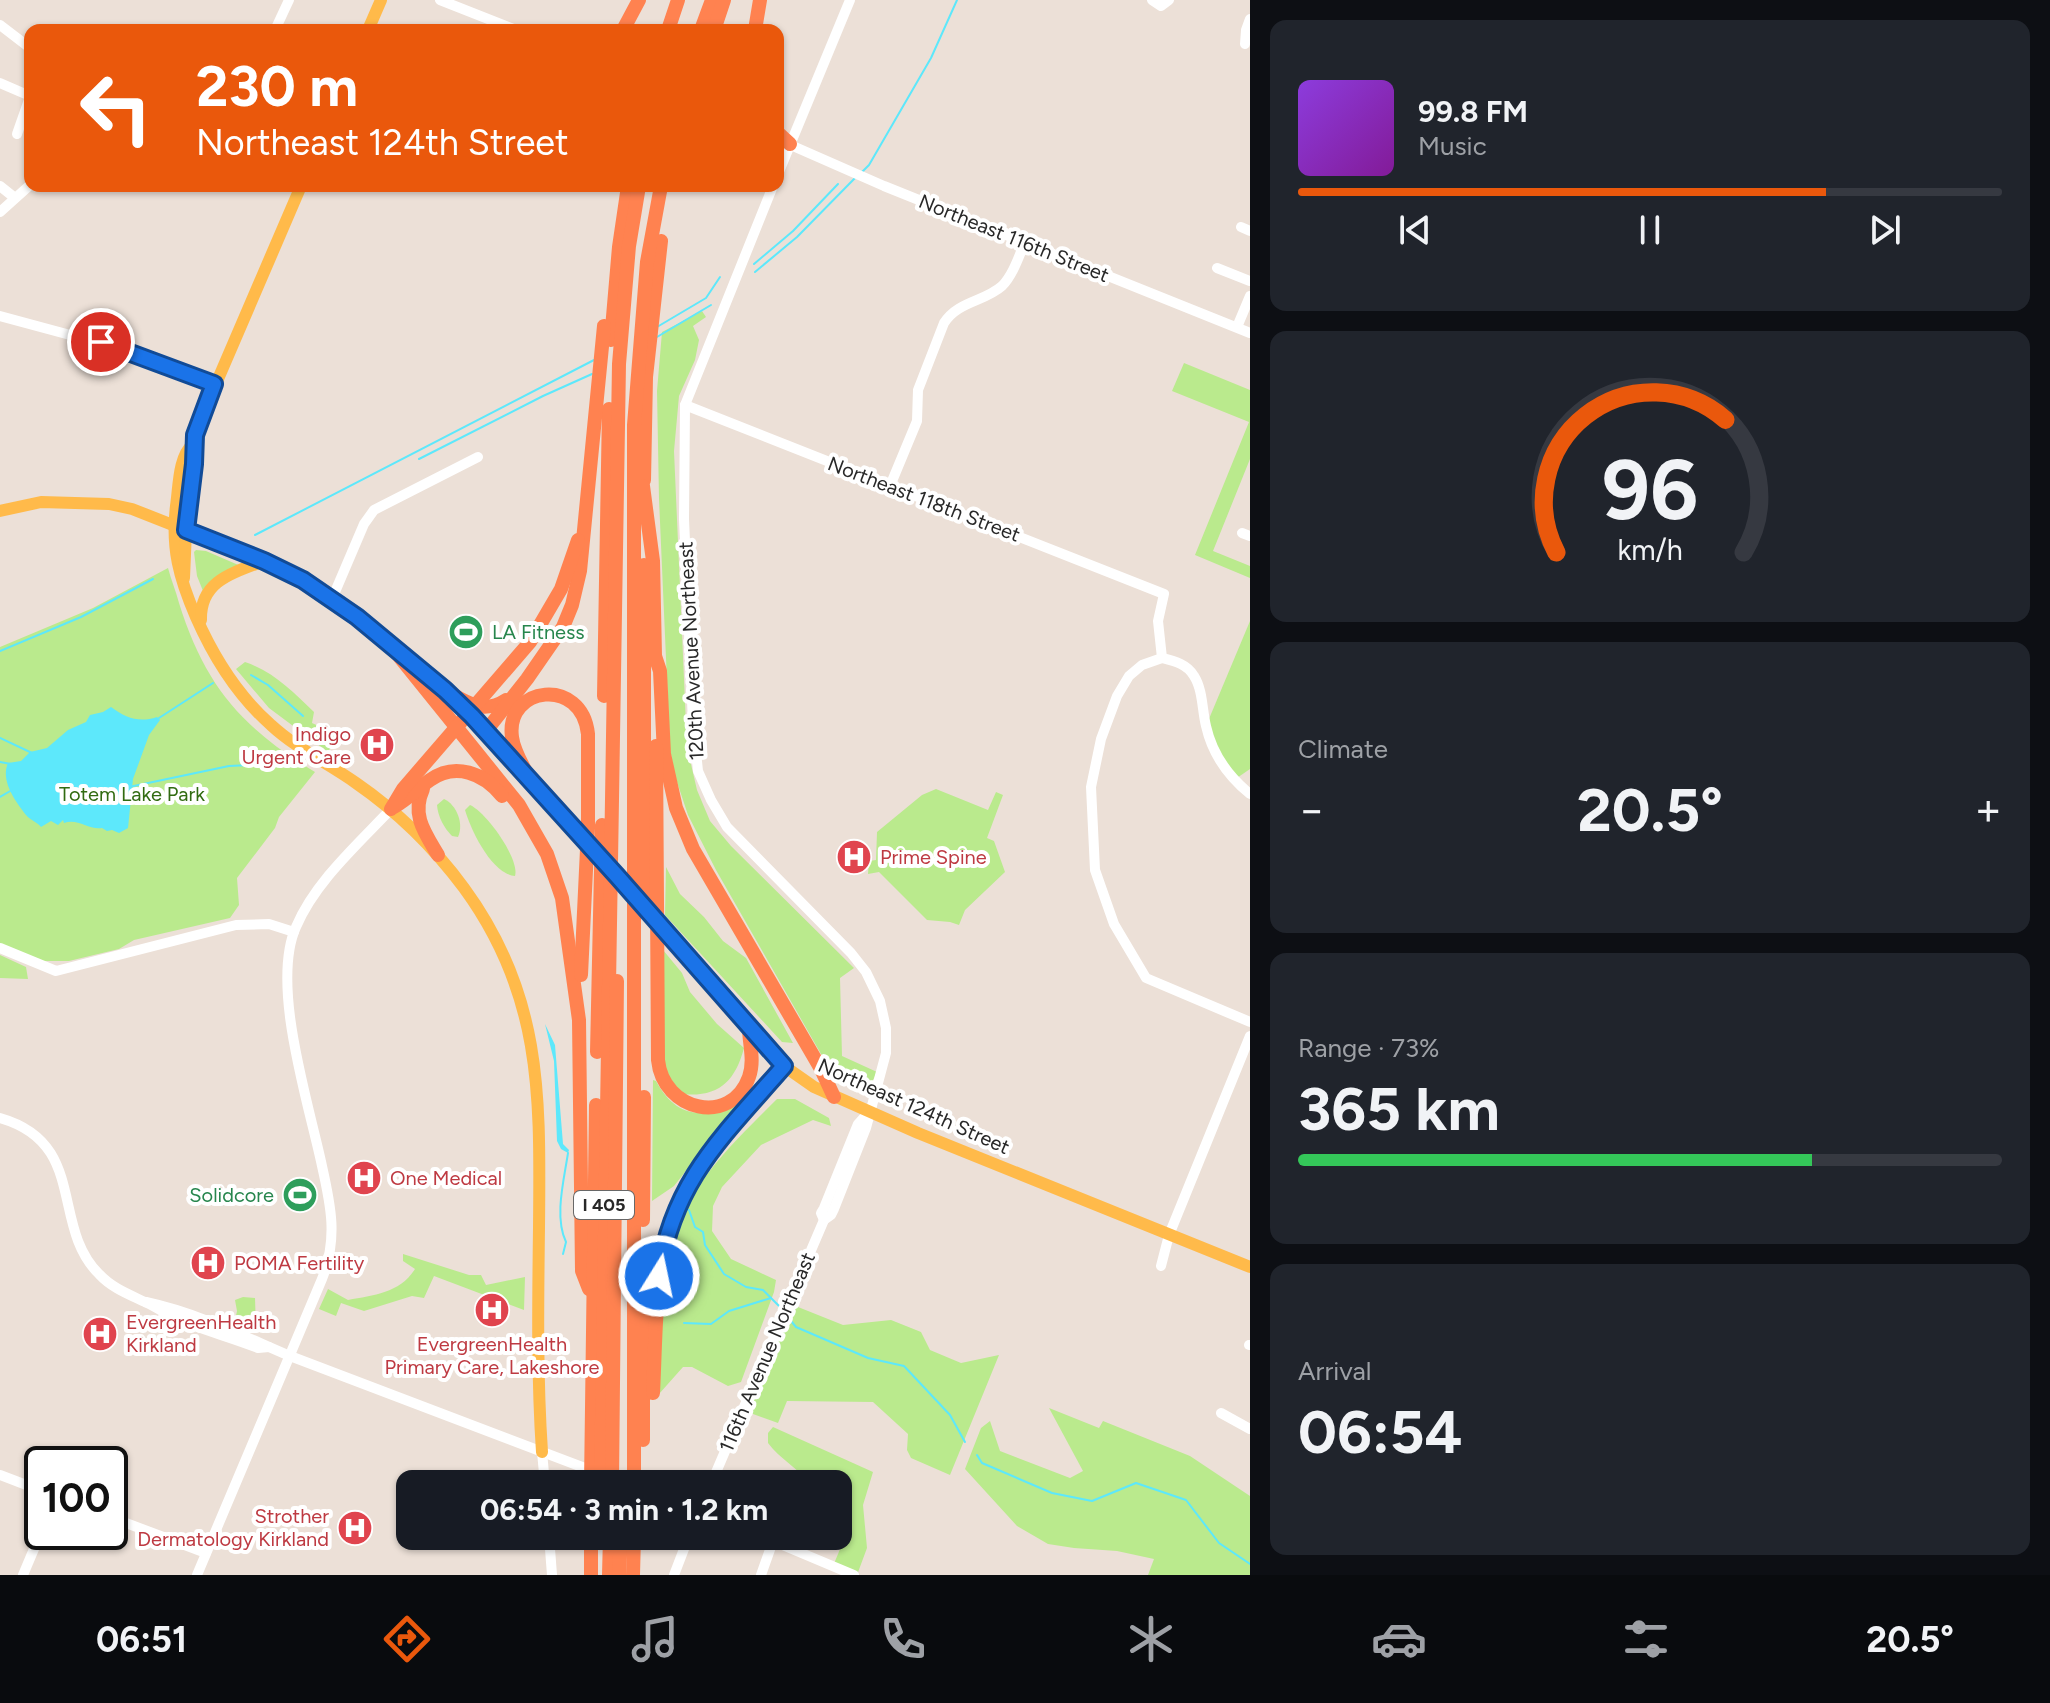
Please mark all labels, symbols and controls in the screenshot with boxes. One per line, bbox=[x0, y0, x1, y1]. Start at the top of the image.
text: 230 m bbox=[196, 53, 358, 120]
icon: left bbox=[64, 56, 168, 160]
text: 99.8 FM bbox=[1418, 93, 1528, 130]
text: Northeast 124th Street bbox=[196, 121, 569, 164]
text: Music bbox=[1418, 130, 1487, 162]
street label: Northeast 116th Street bbox=[915, 189, 1113, 287]
icon: previous bbox=[1393, 208, 1437, 252]
icon: pause bbox=[1628, 208, 1672, 252]
icon: next bbox=[1863, 208, 1907, 252]
pin bbox=[67, 308, 135, 376]
icon: arrive bbox=[79, 320, 123, 364]
text: 96 bbox=[1602, 439, 1698, 539]
street label: Northeast 118th Street bbox=[824, 451, 1024, 547]
text: km/h bbox=[1617, 533, 1683, 567]
street label: 120th Avenue Northeast bbox=[673, 541, 709, 761]
sports icon: LA Fitness bbox=[447, 613, 485, 651]
place label: LA Fitness bbox=[492, 620, 585, 644]
place label: Indigo Urgent Care bbox=[241, 722, 351, 769]
hospital icon: Indigo Urgent Care bbox=[358, 726, 396, 764]
text: Climate bbox=[1298, 733, 1388, 765]
text: 20.5° bbox=[1577, 774, 1723, 846]
park label: Totem Lake Park bbox=[59, 782, 205, 806]
text: − bbox=[1298, 783, 1325, 836]
text: + bbox=[1975, 783, 2002, 836]
hospital icon: Prime Spine bbox=[835, 838, 873, 876]
place label: Prime Spine bbox=[880, 845, 987, 869]
text: Range · 73% bbox=[1298, 1032, 1440, 1064]
street label: Northeast 124th Street bbox=[815, 1053, 1013, 1159]
text: 365 km bbox=[1298, 1073, 1500, 1145]
hospital icon: One Medical bbox=[345, 1159, 383, 1197]
place label: One Medical bbox=[390, 1166, 502, 1190]
sports icon: Solidcore bbox=[281, 1176, 319, 1214]
place label: Solidcore bbox=[189, 1183, 274, 1207]
road number: I 405 bbox=[574, 1191, 634, 1219]
position arrow bbox=[617, 1234, 701, 1318]
hospital icon: POMA Fertility bbox=[189, 1244, 227, 1282]
street label: 116th Avenue Northeast bbox=[714, 1249, 820, 1455]
place label: POMA Fertility bbox=[234, 1251, 365, 1275]
hospital icon: EvergreenHealth Primary Care, Lakeshore bbox=[473, 1291, 511, 1329]
place label: EvergreenHealth Kirkland bbox=[126, 1310, 276, 1357]
hospital icon: EvergreenHealth Kirkland bbox=[81, 1315, 119, 1353]
place label: EvergreenHealth Primary Care, Lakeshore bbox=[385, 1332, 600, 1379]
text: Arrival bbox=[1298, 1355, 1371, 1387]
text: 06:54 bbox=[1298, 1396, 1463, 1468]
speed limit sign: 100 bbox=[24, 1446, 128, 1550]
text: 06:54 · 3 min · 1.2 km bbox=[480, 1491, 768, 1528]
place label: Strother Dermatology Kirkland bbox=[137, 1504, 329, 1551]
hospital icon: Strother Dermatology Kirkland bbox=[336, 1509, 374, 1547]
icon: directions bbox=[379, 1611, 435, 1667]
icon: music bbox=[627, 1611, 683, 1667]
icon: phone bbox=[875, 1611, 931, 1667]
icon: climate bbox=[1123, 1611, 1179, 1667]
icon: car bbox=[1371, 1611, 1427, 1667]
icon: filters bbox=[1618, 1611, 1674, 1667]
text: 06:51 bbox=[96, 1618, 187, 1661]
text: 20.5° bbox=[1866, 1618, 1954, 1661]

